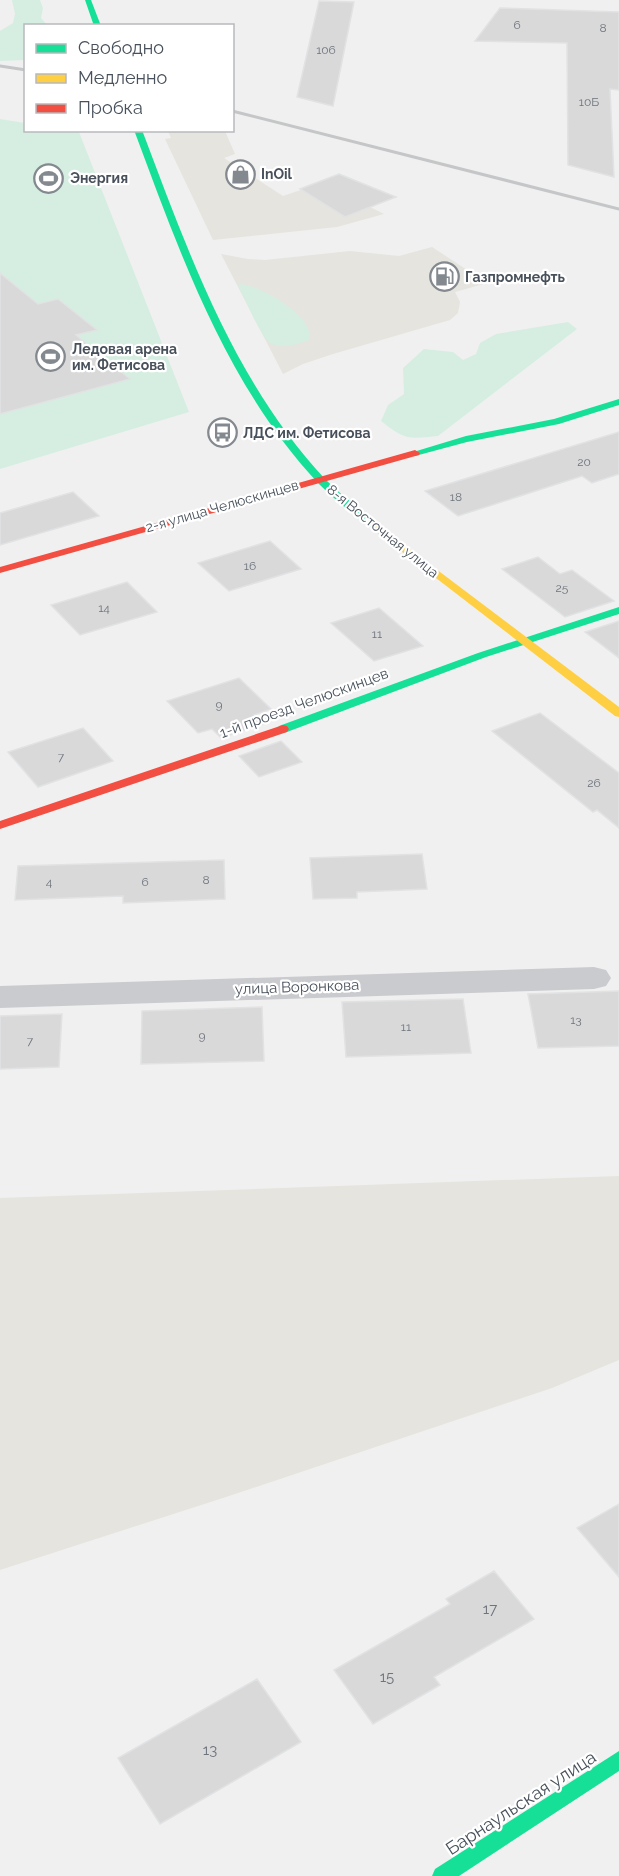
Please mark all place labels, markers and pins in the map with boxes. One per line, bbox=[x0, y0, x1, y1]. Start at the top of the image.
shop icon: InOil bbox=[224, 158, 256, 190]
sports icon: Энергия bbox=[33, 162, 65, 194]
place label: InOil bbox=[261, 166, 293, 182]
place label: Энергия bbox=[70, 170, 128, 186]
fuel station icon: Газпромнефть bbox=[428, 261, 460, 293]
place label: Газпромнефть bbox=[465, 269, 566, 285]
sports icon: Ледовая арена им. Фетисова bbox=[35, 341, 67, 373]
place label: Ледовая арена им. Фетисова bbox=[72, 341, 177, 373]
bus stop icon: ЛДС им. Фетисова bbox=[206, 417, 238, 449]
place label: ЛДС им. Фетисова bbox=[243, 425, 370, 441]

